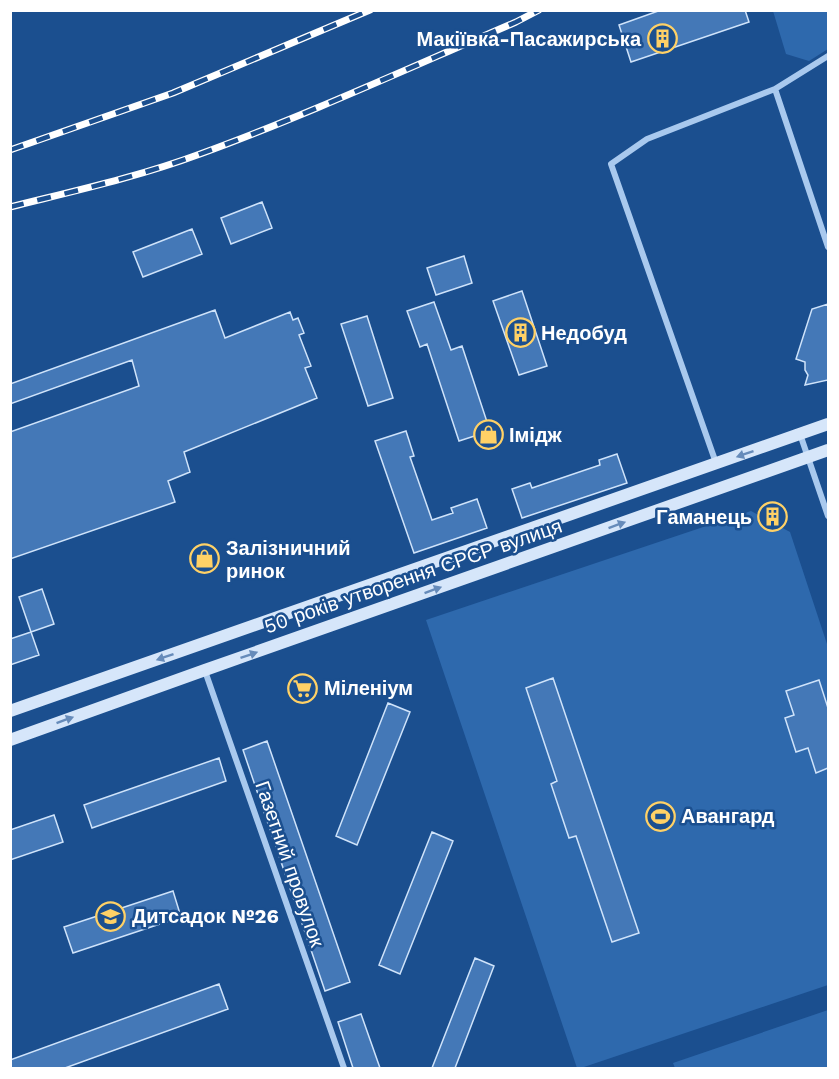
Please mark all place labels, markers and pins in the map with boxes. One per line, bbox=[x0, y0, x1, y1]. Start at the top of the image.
building icon: Макіївка-Пасажирська bbox=[646, 23, 678, 55]
place label: Макіївка-Пасажирська bbox=[417, 27, 642, 51]
building icon: Недобуд bbox=[504, 317, 536, 349]
place label: Недобуд bbox=[541, 321, 627, 345]
shop icon: Імідж bbox=[472, 419, 504, 451]
place label: Імідж bbox=[509, 423, 563, 447]
building icon: Гаманець bbox=[757, 501, 789, 533]
place label: Гаманець bbox=[656, 505, 752, 529]
place label: Залізничний ринок bbox=[226, 536, 351, 583]
shop icon: Залізничний ринок bbox=[189, 543, 221, 575]
supermarket icon: Міленіум bbox=[287, 672, 319, 704]
place label: Міленіум bbox=[324, 676, 413, 700]
sports icon: Авангард bbox=[644, 800, 676, 832]
place label: Авангард bbox=[681, 804, 775, 828]
school or university icon: Дитсадок №26 bbox=[95, 900, 127, 932]
place label: Дитсадок №26 bbox=[132, 904, 279, 928]

